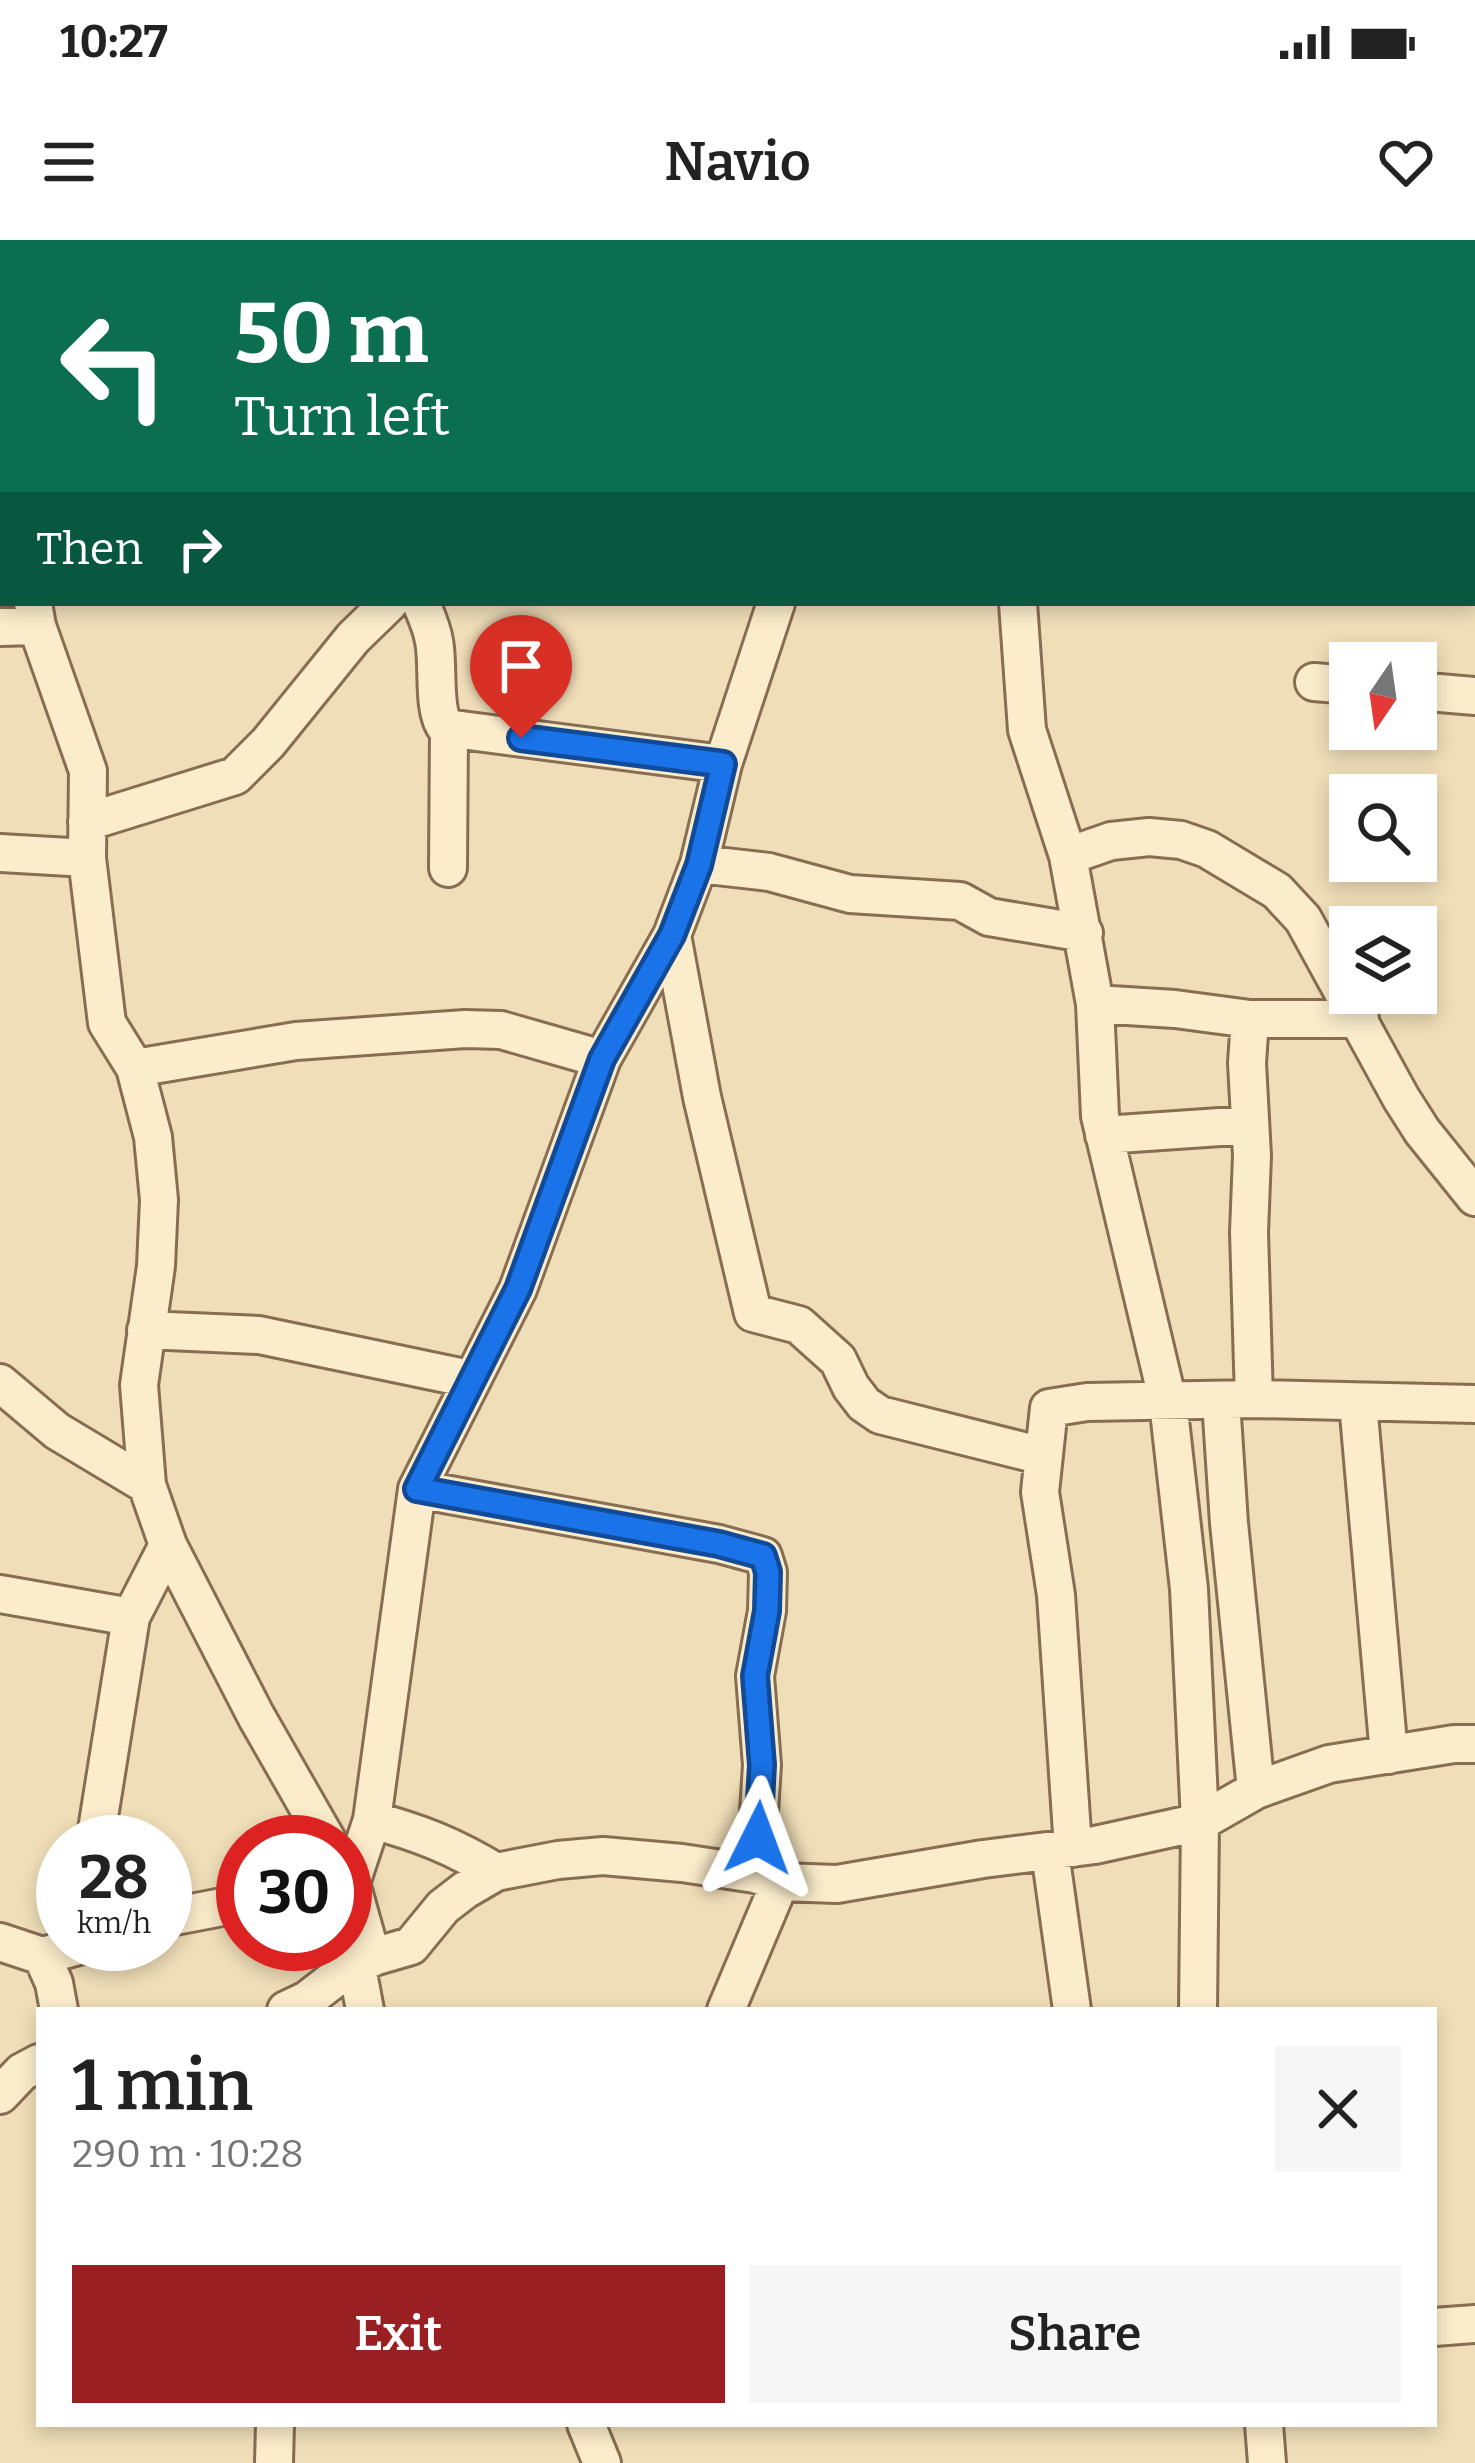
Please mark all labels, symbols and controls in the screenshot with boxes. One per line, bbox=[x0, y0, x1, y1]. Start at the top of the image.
text: 10:27 bbox=[60, 15, 168, 69]
icon: menu bbox=[36, 129, 102, 195]
icon: heart bbox=[1373, 129, 1439, 195]
text: Navio bbox=[664, 130, 811, 194]
text: 50 m bbox=[234, 283, 429, 384]
icon: left bbox=[36, 288, 192, 444]
text: Turn left bbox=[234, 385, 450, 449]
icon: right bbox=[167, 516, 233, 582]
text: Then bbox=[36, 522, 143, 576]
pin bbox=[470, 615, 572, 738]
icon: arrive bbox=[488, 633, 554, 699]
north arrow bbox=[1329, 642, 1437, 750]
map controls bbox=[1329, 642, 1437, 1014]
button: search bbox=[1329, 774, 1437, 882]
button: layers bbox=[1329, 906, 1437, 1014]
position arrow bbox=[695, 1775, 821, 1901]
speed limit sign: 30 bbox=[216, 1815, 372, 1971]
text: 28 bbox=[79, 1842, 149, 1914]
text: km/h bbox=[77, 1905, 151, 1941]
text: 1 min bbox=[72, 2043, 253, 2129]
button: close bbox=[1275, 2046, 1401, 2172]
text: 290 m · 10:28 bbox=[72, 2131, 304, 2177]
button: Exit bbox=[72, 2265, 725, 2403]
button: Share bbox=[749, 2265, 1401, 2403]

